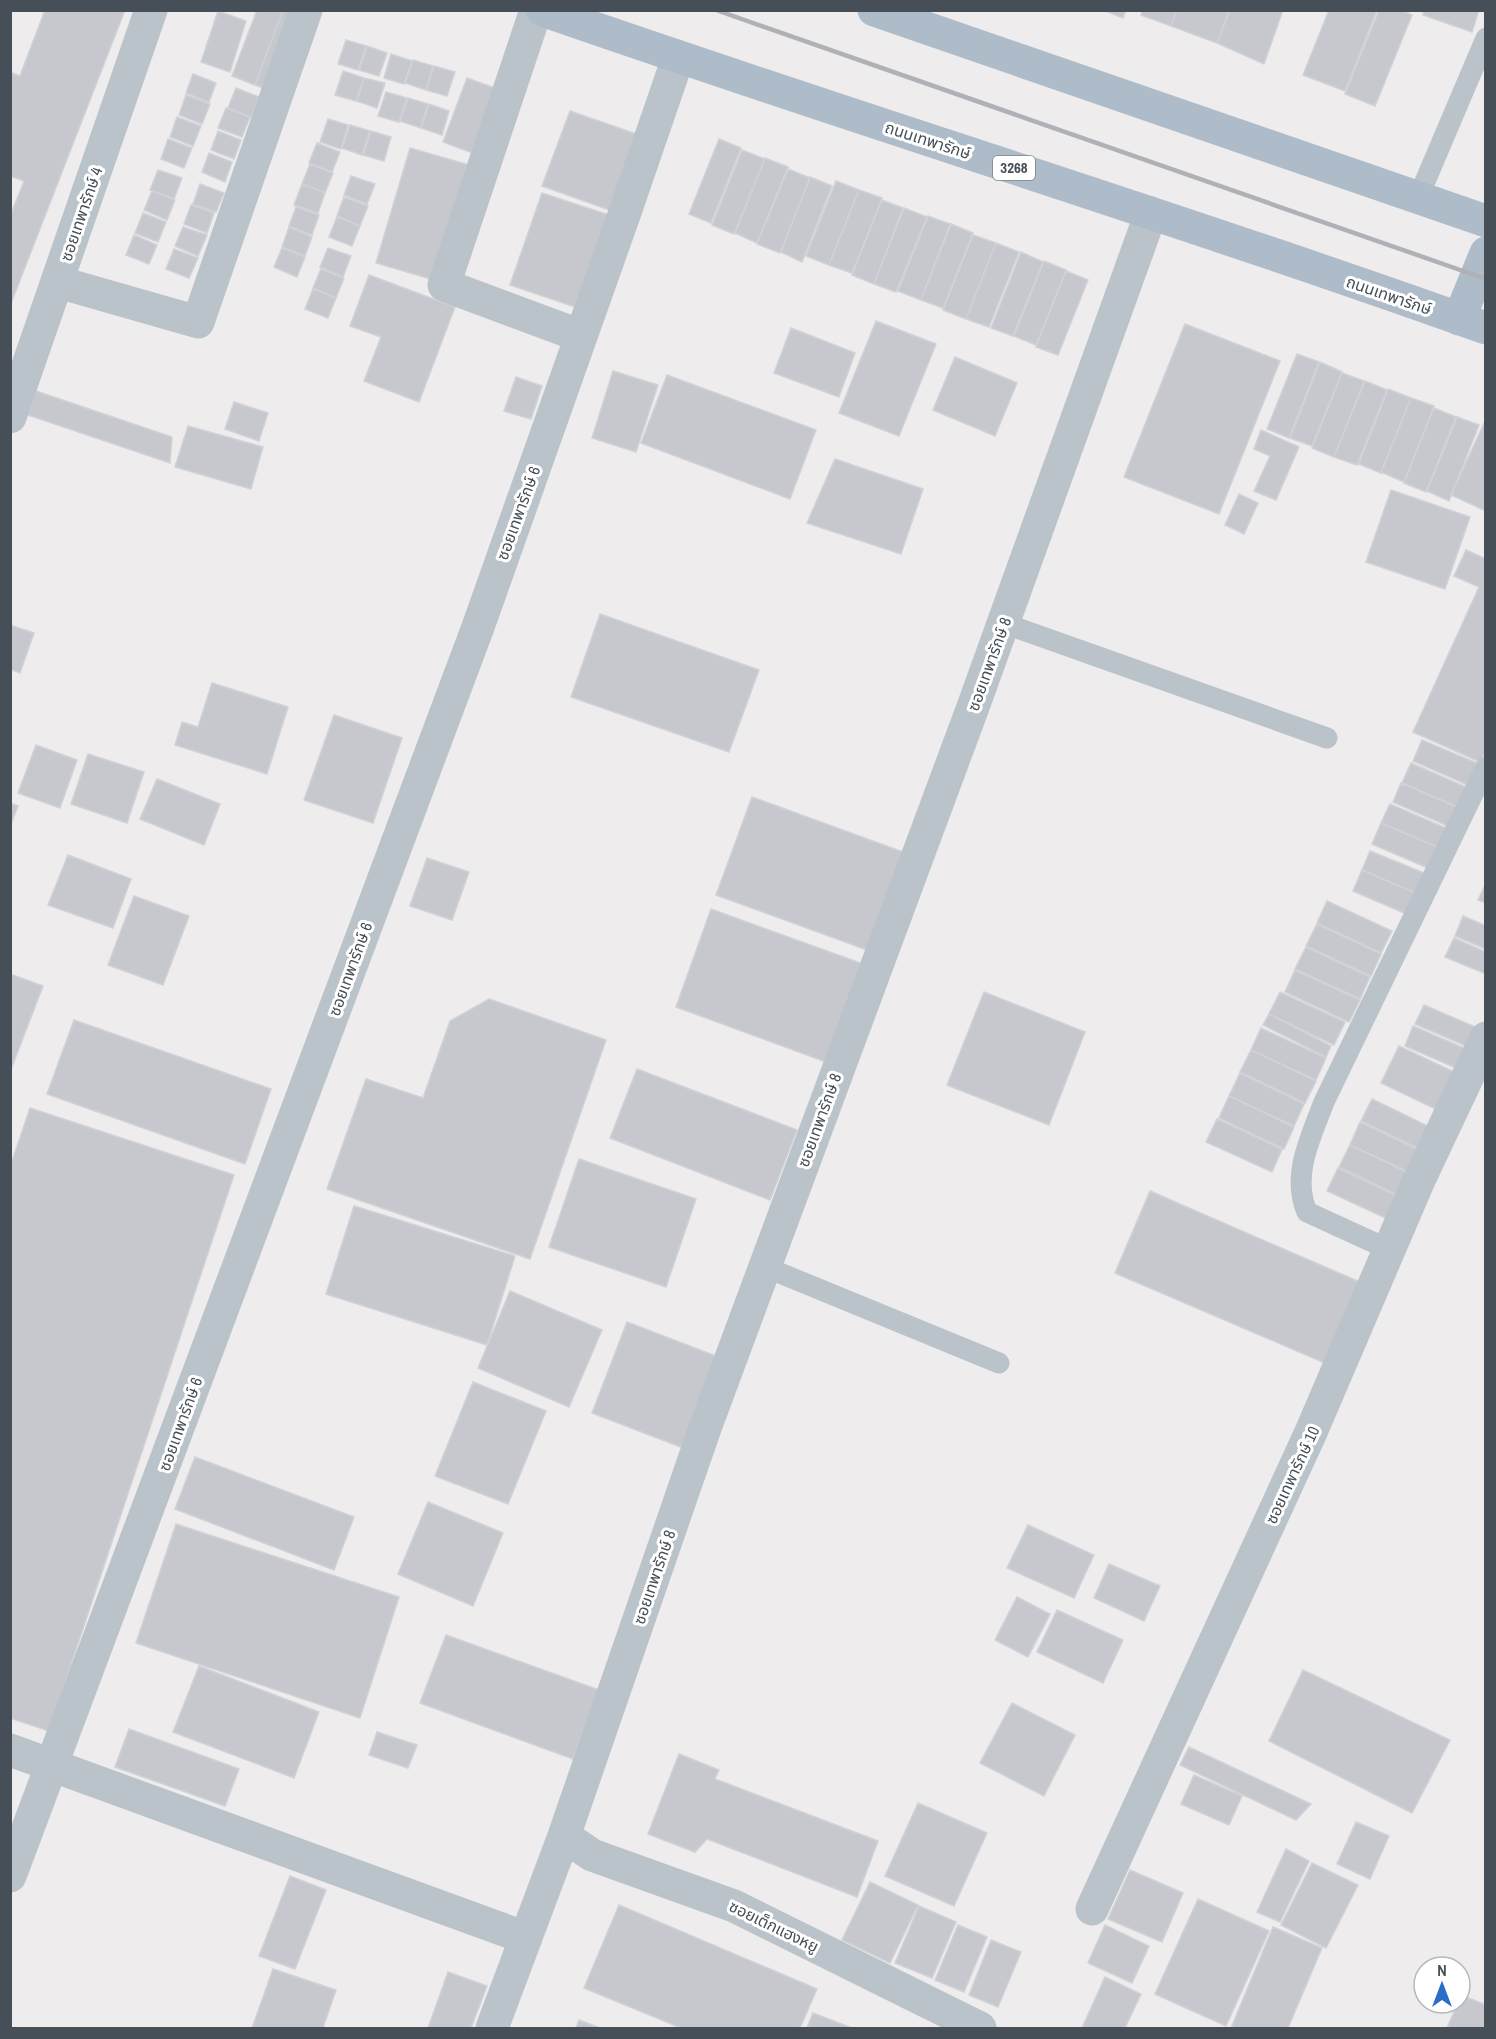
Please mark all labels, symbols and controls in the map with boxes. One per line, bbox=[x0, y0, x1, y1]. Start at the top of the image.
street label: ถนนเทพารักษ์ bbox=[882, 116, 974, 164]
road number: 3268 bbox=[993, 156, 1035, 180]
street label: ซอยเทพารักษ์ 4 bbox=[55, 164, 107, 264]
street label: ถนนเทพารักษ์ bbox=[1343, 270, 1435, 320]
street label: ซอยเทพารักษ์ 6 bbox=[491, 463, 545, 563]
street label: ซอยเทพารักษ์ 8 bbox=[962, 614, 1016, 714]
street label: ซอยเทพารักษ์ 6 bbox=[323, 919, 377, 1019]
street label: ซอยเทพารักษ์ 8 bbox=[792, 1070, 846, 1170]
street label: ซอยเทพารักษ์ 6 bbox=[153, 1374, 207, 1474]
street label: ซอยเทพารักษ์ 10 bbox=[1260, 1423, 1324, 1527]
street label: ซอยเทพารักษ์ 8 bbox=[628, 1527, 680, 1627]
street label: ซอยเต็กแฮงหยู bbox=[725, 1895, 823, 1957]
north arrow bbox=[1412, 1955, 1472, 2015]
text: N bbox=[1437, 1959, 1447, 1981]

